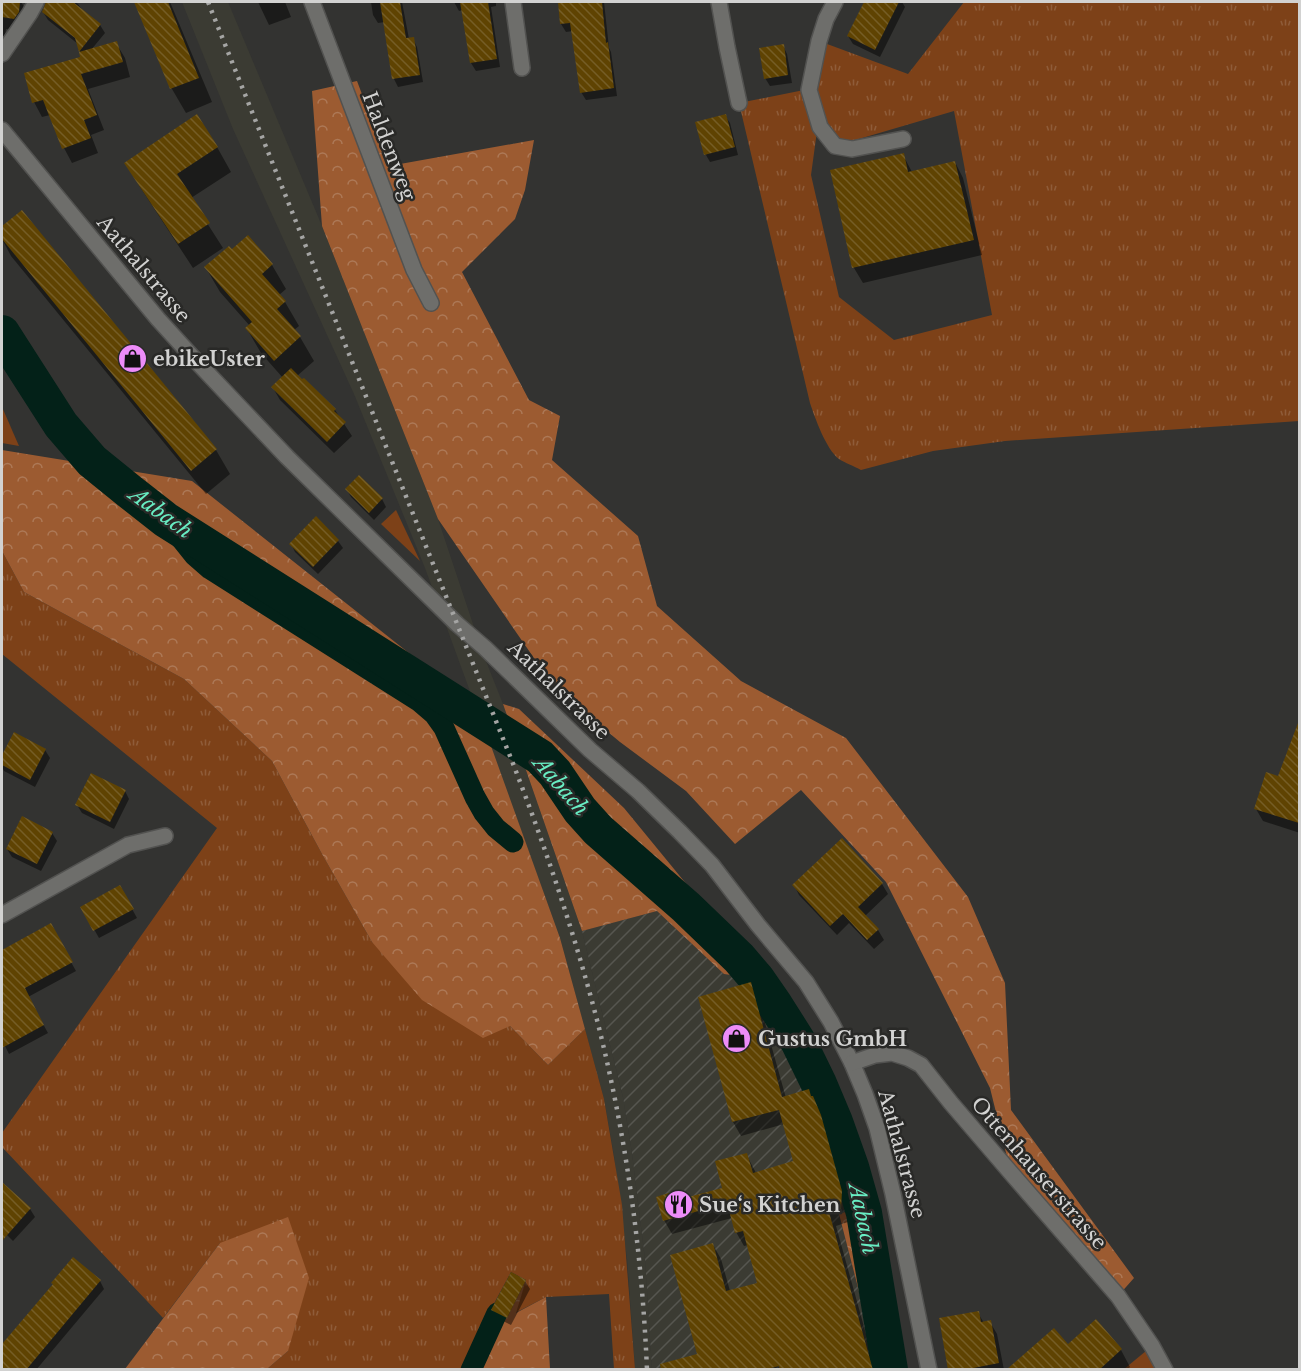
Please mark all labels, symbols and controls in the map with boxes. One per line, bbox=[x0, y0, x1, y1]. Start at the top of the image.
street label: Haldenweg bbox=[357, 88, 421, 205]
street label: Aathalstrasse bbox=[92, 210, 196, 327]
shop icon: ebikeUster bbox=[116, 343, 148, 375]
place label: ebikeUster bbox=[153, 347, 265, 371]
water label: Aabach bbox=[122, 480, 198, 545]
street label: Aathalstrasse bbox=[502, 635, 615, 745]
water label: Aabach bbox=[526, 748, 594, 821]
shop icon: Gustus GmbH bbox=[721, 1023, 753, 1055]
place label: Gustus GmbH bbox=[758, 1027, 907, 1051]
street label: Aathalstrasse bbox=[873, 1086, 931, 1221]
street label: Ottenhauserstrasse bbox=[966, 1092, 1112, 1254]
water label: Aabach bbox=[842, 1178, 883, 1257]
restaurant icon: Sue‘s Kitchen bbox=[662, 1189, 694, 1221]
place label: Sue‘s Kitchen bbox=[699, 1193, 841, 1217]

